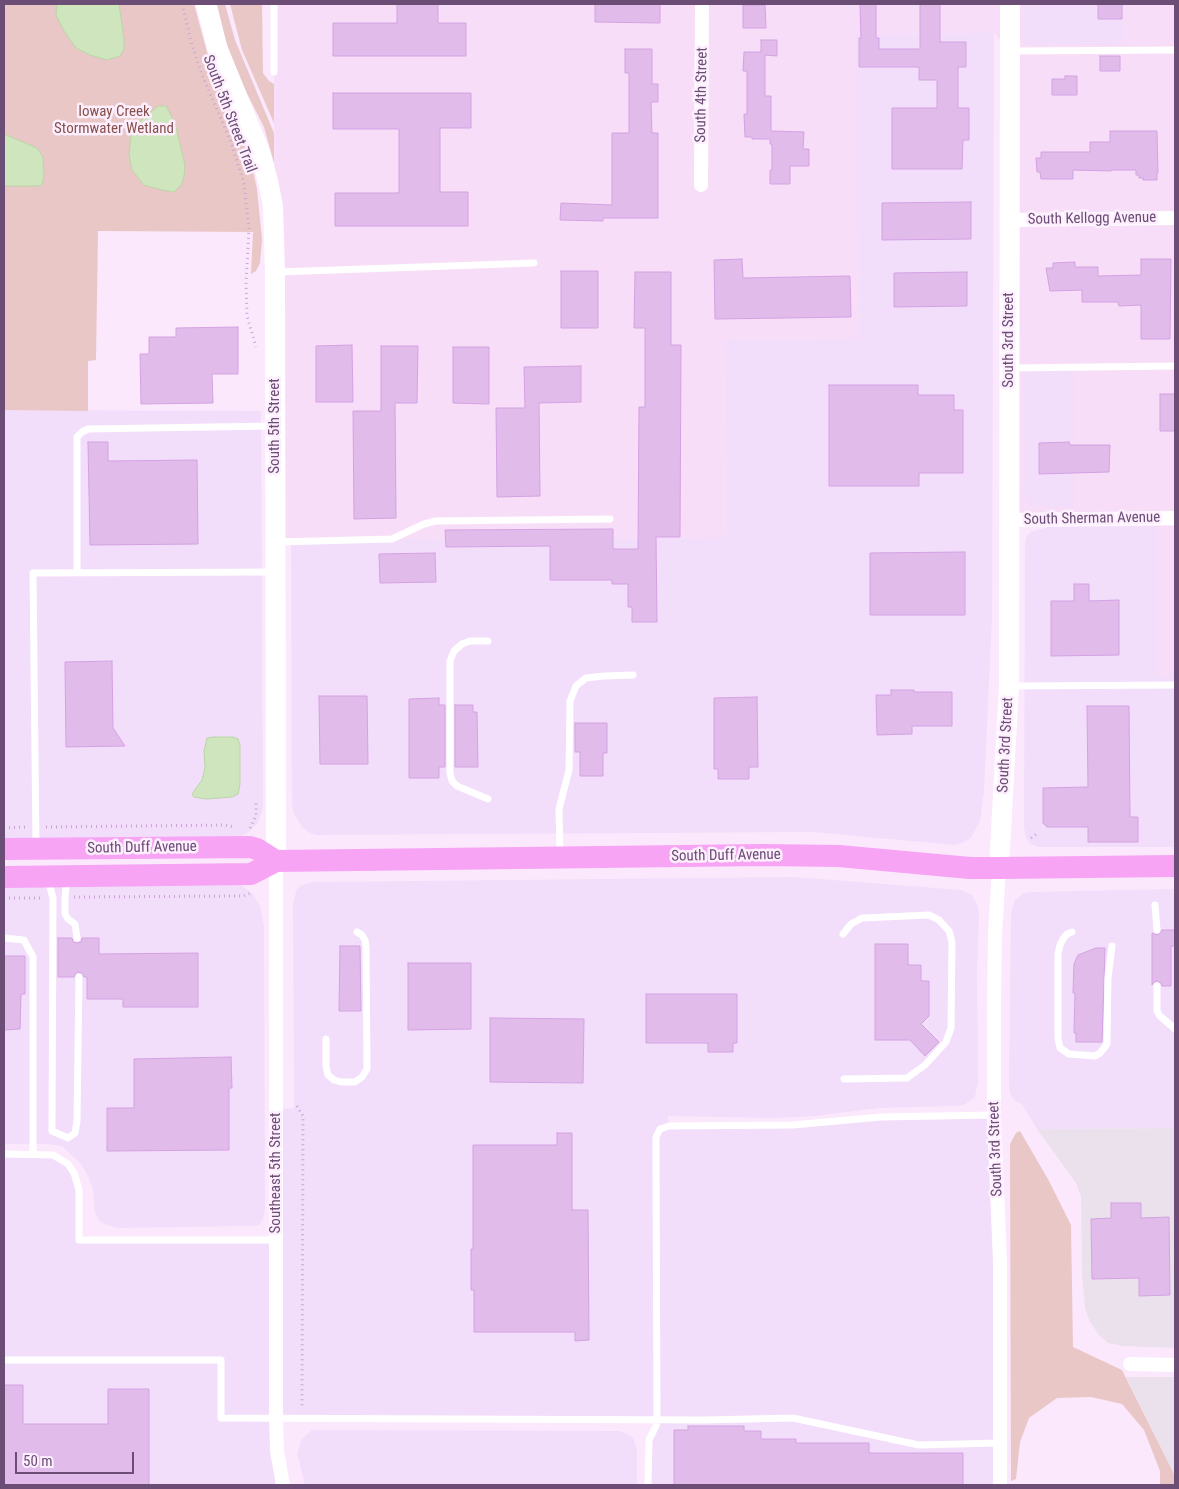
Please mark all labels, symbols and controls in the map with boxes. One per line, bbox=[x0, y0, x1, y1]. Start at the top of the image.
street label: South 4th Street bbox=[692, 47, 712, 143]
street label: South 5th Street Trail bbox=[198, 53, 260, 175]
park label: Ioway Creek Stormwater Wetland bbox=[54, 103, 174, 138]
street label: South Kellogg Avenue bbox=[1028, 209, 1156, 229]
street label: South 3rd Street bbox=[1000, 292, 1018, 388]
street label: South 5th Street bbox=[266, 378, 284, 474]
street label: South Sherman Avenue bbox=[1024, 509, 1160, 529]
street label: South 3rd Street bbox=[995, 697, 1017, 793]
street label: South Duff Avenue bbox=[87, 838, 197, 858]
street label: South Duff Avenue bbox=[671, 846, 781, 866]
street label: South 3rd Street bbox=[985, 1101, 1007, 1197]
street label: Southeast 5th Street bbox=[267, 1113, 285, 1233]
scale bar bbox=[18, 1442, 136, 1474]
text: 50 m bbox=[23, 1452, 53, 1470]

